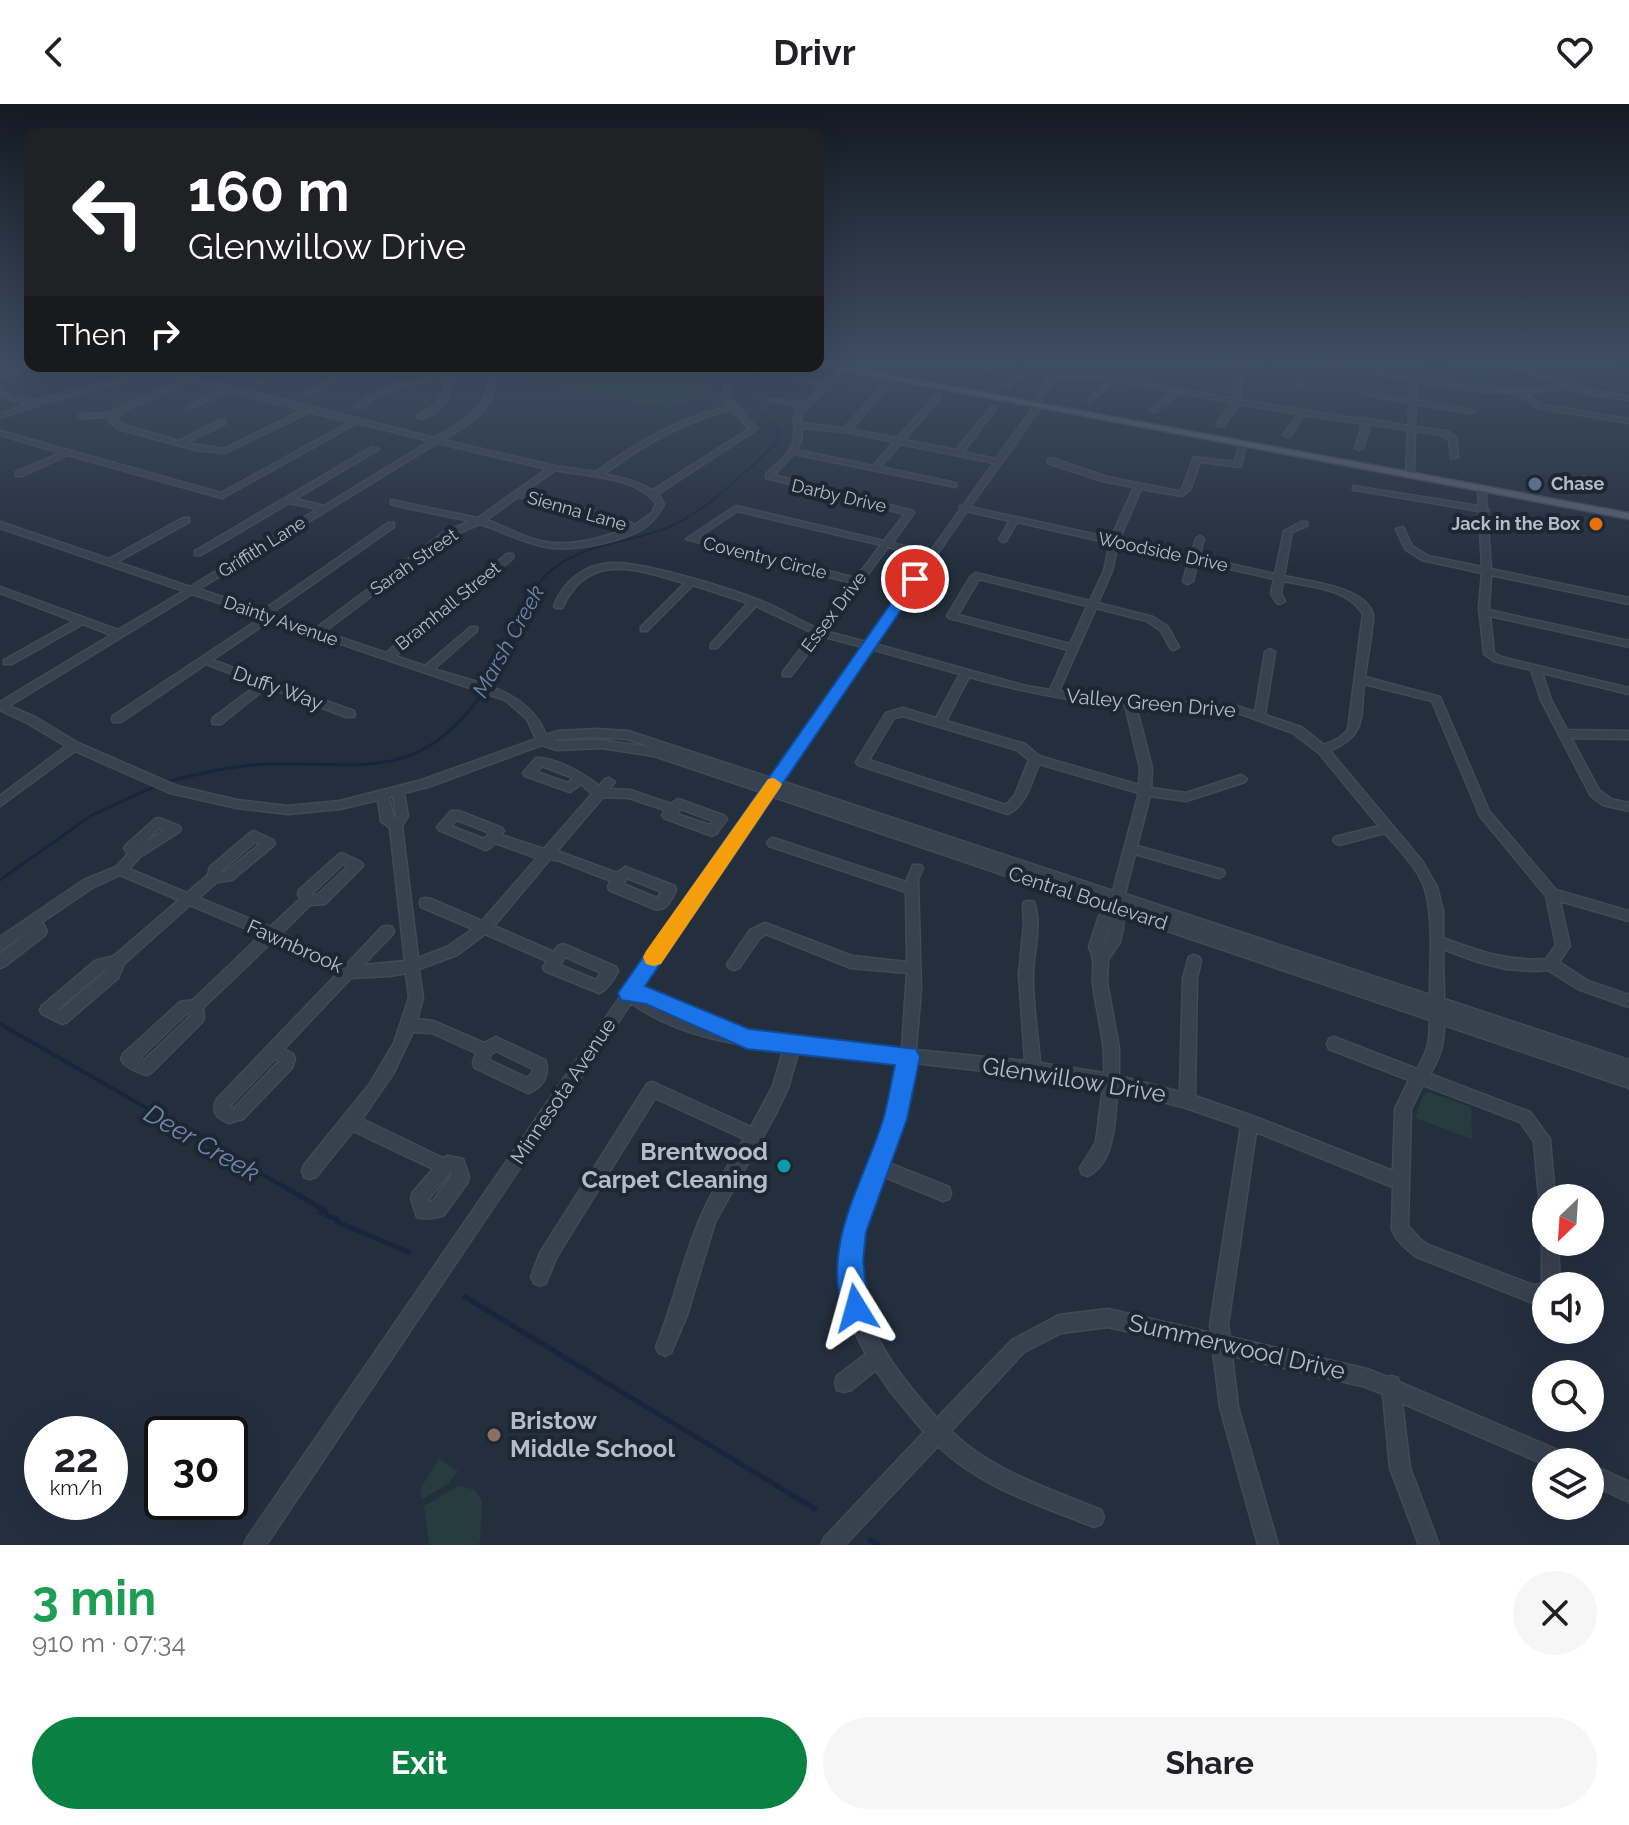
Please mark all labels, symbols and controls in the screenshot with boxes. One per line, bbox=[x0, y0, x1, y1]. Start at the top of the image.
icon: back bbox=[32, 30, 76, 74]
icon: heart bbox=[1553, 30, 1597, 74]
text: Drivr bbox=[773, 31, 856, 73]
text: 160 m bbox=[188, 158, 350, 224]
icon: left bbox=[56, 160, 160, 264]
text: Glenwillow Drive bbox=[188, 225, 466, 267]
icon: right bbox=[143, 312, 187, 356]
text: Then bbox=[56, 317, 127, 352]
place label: Chase bbox=[1551, 473, 1604, 494]
street label: Darby Drive bbox=[790, 474, 889, 517]
marker: Chase bbox=[1526, 475, 1544, 493]
street label: Sienna Lane bbox=[525, 486, 630, 535]
street label: Griffith Lane bbox=[214, 511, 310, 582]
place label: Jack in the Box bbox=[1452, 513, 1580, 534]
marker: Jack in the Box bbox=[1587, 515, 1605, 533]
street label: Sarah Street bbox=[366, 524, 461, 599]
street label: Woodside Drive bbox=[1096, 528, 1230, 576]
street label: Coventry Circle bbox=[701, 532, 830, 583]
pin bbox=[881, 545, 949, 613]
street label: Bramhall Street bbox=[391, 557, 504, 654]
icon: arrive bbox=[893, 557, 937, 601]
street label: Essex Drive bbox=[797, 567, 871, 656]
water label: Marsh Creek bbox=[467, 580, 550, 702]
street label: Dainty Avenue bbox=[221, 591, 341, 650]
street label: Duffy Way bbox=[230, 661, 326, 715]
street label: Valley Green Drive bbox=[1065, 684, 1237, 722]
street label: Central Boulevard bbox=[1005, 861, 1171, 935]
street label: Fawnbrook bbox=[243, 914, 347, 978]
street label: Minnesota Avenue bbox=[505, 1013, 621, 1168]
street label: Glenwillow Drive bbox=[980, 1051, 1168, 1108]
water label: Deer Creek bbox=[139, 1098, 265, 1188]
place label: Brentwood Carpet Cleaning bbox=[581, 1137, 768, 1194]
marker: Brentwood Carpet Cleaning bbox=[775, 1157, 793, 1175]
north arrow bbox=[1532, 1184, 1604, 1256]
map controls bbox=[1532, 1184, 1604, 1520]
position arrow bbox=[814, 1266, 898, 1350]
button: sound bbox=[1532, 1272, 1604, 1344]
street label: Summerwood Drive bbox=[1126, 1307, 1348, 1386]
button: search bbox=[1532, 1360, 1604, 1432]
place label: Bristow Middle School bbox=[510, 1406, 675, 1463]
speed limit sign: 30 bbox=[144, 1416, 248, 1520]
marker: Bristow Middle School bbox=[485, 1426, 503, 1444]
text: 22 bbox=[53, 1434, 99, 1481]
button: layers bbox=[1532, 1448, 1604, 1520]
text: km/h bbox=[50, 1476, 102, 1500]
text: 3 min bbox=[32, 1570, 156, 1626]
button: close bbox=[1513, 1571, 1597, 1655]
text: 910 m · 07:34 bbox=[32, 1628, 186, 1658]
button: Exit bbox=[32, 1717, 807, 1809]
button: Share bbox=[823, 1717, 1597, 1809]

